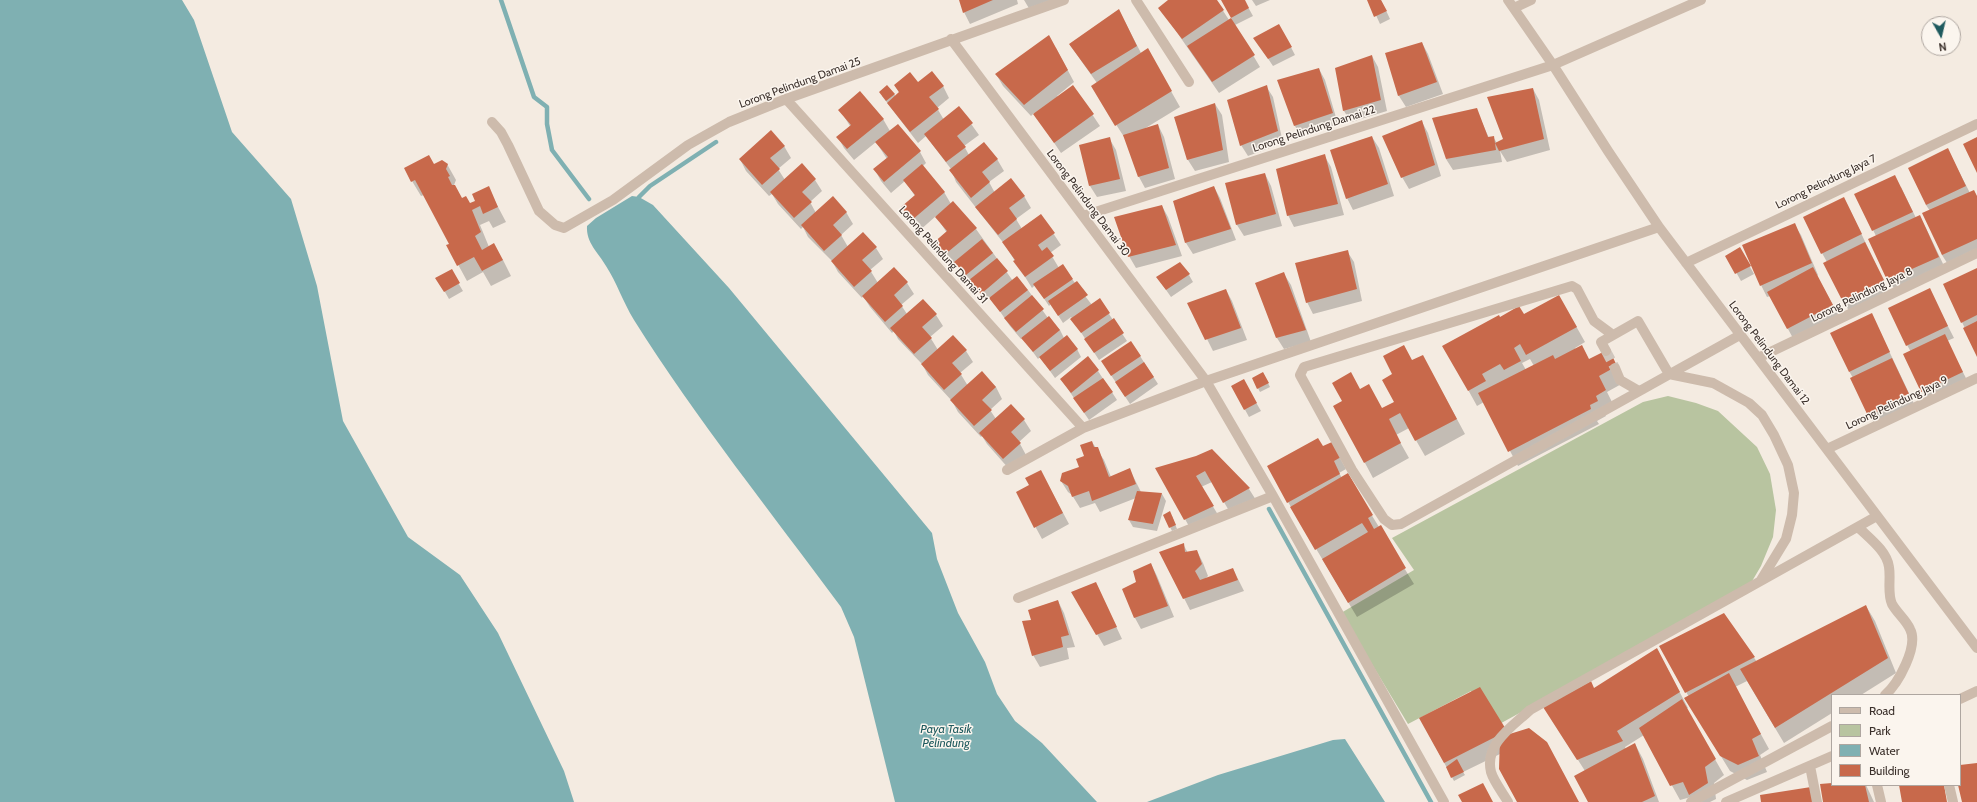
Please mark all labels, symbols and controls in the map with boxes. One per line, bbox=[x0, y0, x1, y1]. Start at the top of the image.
north arrow bbox=[1921, 16, 1961, 56]
text: N bbox=[1938, 39, 1947, 54]
street label: Lorong Pelindung Damai 25 bbox=[737, 55, 863, 111]
street label: Lorong Pelindung Damai 22 bbox=[1251, 103, 1377, 155]
street label: Lorong Pelindung Damai 30 bbox=[1044, 147, 1132, 259]
street label: Lorong Pelindung Jaya 7 bbox=[1774, 152, 1878, 212]
street label: Lorong Pelindung Damai 31 bbox=[896, 204, 990, 306]
street label: Lorong Pelindung Jaya 8 bbox=[1809, 265, 1915, 325]
street label: Lorong Pelindung Damai 12 bbox=[1726, 299, 1812, 407]
street label: Lorong Pelindung Jaya 9 bbox=[1844, 374, 1950, 432]
legend bbox=[1831, 694, 1961, 786]
text: Road bbox=[1869, 703, 1895, 718]
water label: Paya Tasik Pelindung bbox=[920, 722, 972, 750]
text: Park bbox=[1869, 723, 1891, 738]
text: Water bbox=[1869, 743, 1899, 758]
text: Building bbox=[1869, 763, 1910, 778]

